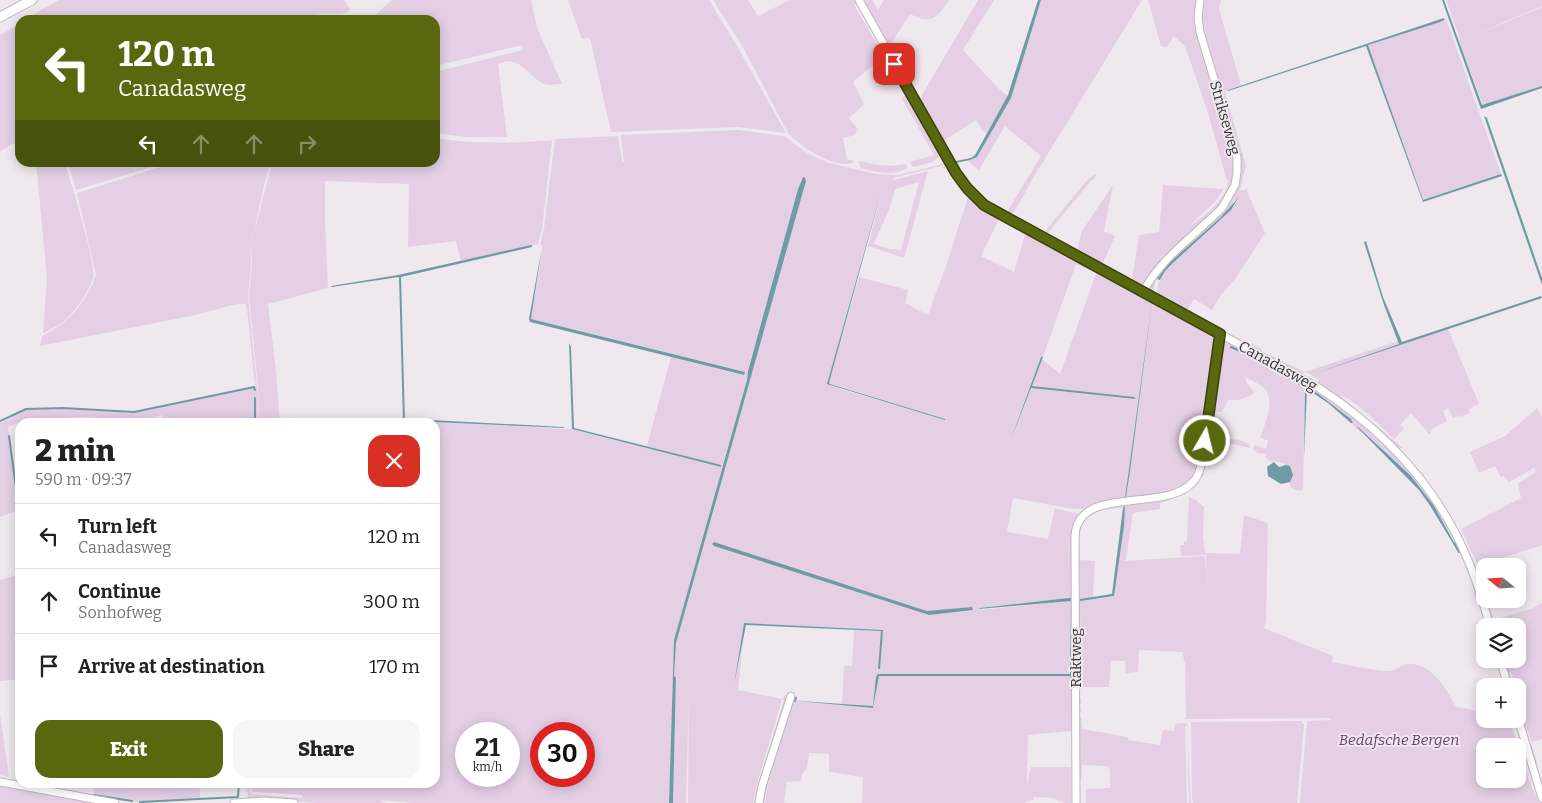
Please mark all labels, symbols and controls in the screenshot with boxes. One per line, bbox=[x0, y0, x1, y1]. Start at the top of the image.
text: 120 m bbox=[118, 33, 215, 75]
icon: left bbox=[35, 35, 100, 100]
pin bbox=[873, 43, 915, 85]
icon: arrive bbox=[880, 50, 908, 78]
text: Canadasweg bbox=[118, 75, 246, 102]
street label: Strikseweg bbox=[1206, 79, 1244, 157]
icon: left bbox=[134, 130, 162, 158]
icon: ahead bbox=[187, 130, 215, 158]
icon: ahead bbox=[240, 130, 268, 158]
icon: right bbox=[293, 130, 321, 158]
street label: Canadasweg bbox=[1235, 337, 1321, 395]
position arrow bbox=[1178, 414, 1230, 466]
text: 2 min bbox=[35, 433, 115, 469]
button: close bbox=[368, 435, 420, 487]
text: 590 m · 09:37 bbox=[35, 470, 131, 489]
text: Turn left bbox=[78, 515, 157, 538]
icon: left bbox=[35, 522, 63, 550]
text: 120 m bbox=[368, 525, 420, 548]
text: Canadasweg bbox=[78, 538, 171, 557]
north arrow bbox=[1476, 558, 1526, 608]
map controls bbox=[1476, 558, 1526, 788]
text: Continue bbox=[78, 580, 161, 603]
icon: ahead bbox=[35, 587, 63, 615]
text: 300 m bbox=[363, 590, 420, 613]
text: Sonhofweg bbox=[78, 603, 162, 622]
button: layers bbox=[1476, 618, 1526, 668]
street label: Raktweg bbox=[1067, 628, 1085, 688]
icon: arrive bbox=[35, 652, 63, 680]
text: Arrive at destination bbox=[78, 655, 265, 678]
text: 170 m bbox=[369, 655, 420, 678]
button: + bbox=[1476, 678, 1526, 728]
button: Exit bbox=[35, 720, 223, 778]
button: Share bbox=[233, 720, 420, 778]
speed limit sign: 30 bbox=[530, 722, 595, 787]
park label: Bedafsche Bergen bbox=[1339, 731, 1459, 749]
text: 21 bbox=[475, 733, 500, 763]
button: − bbox=[1476, 738, 1526, 788]
text: km/h bbox=[473, 760, 502, 774]

